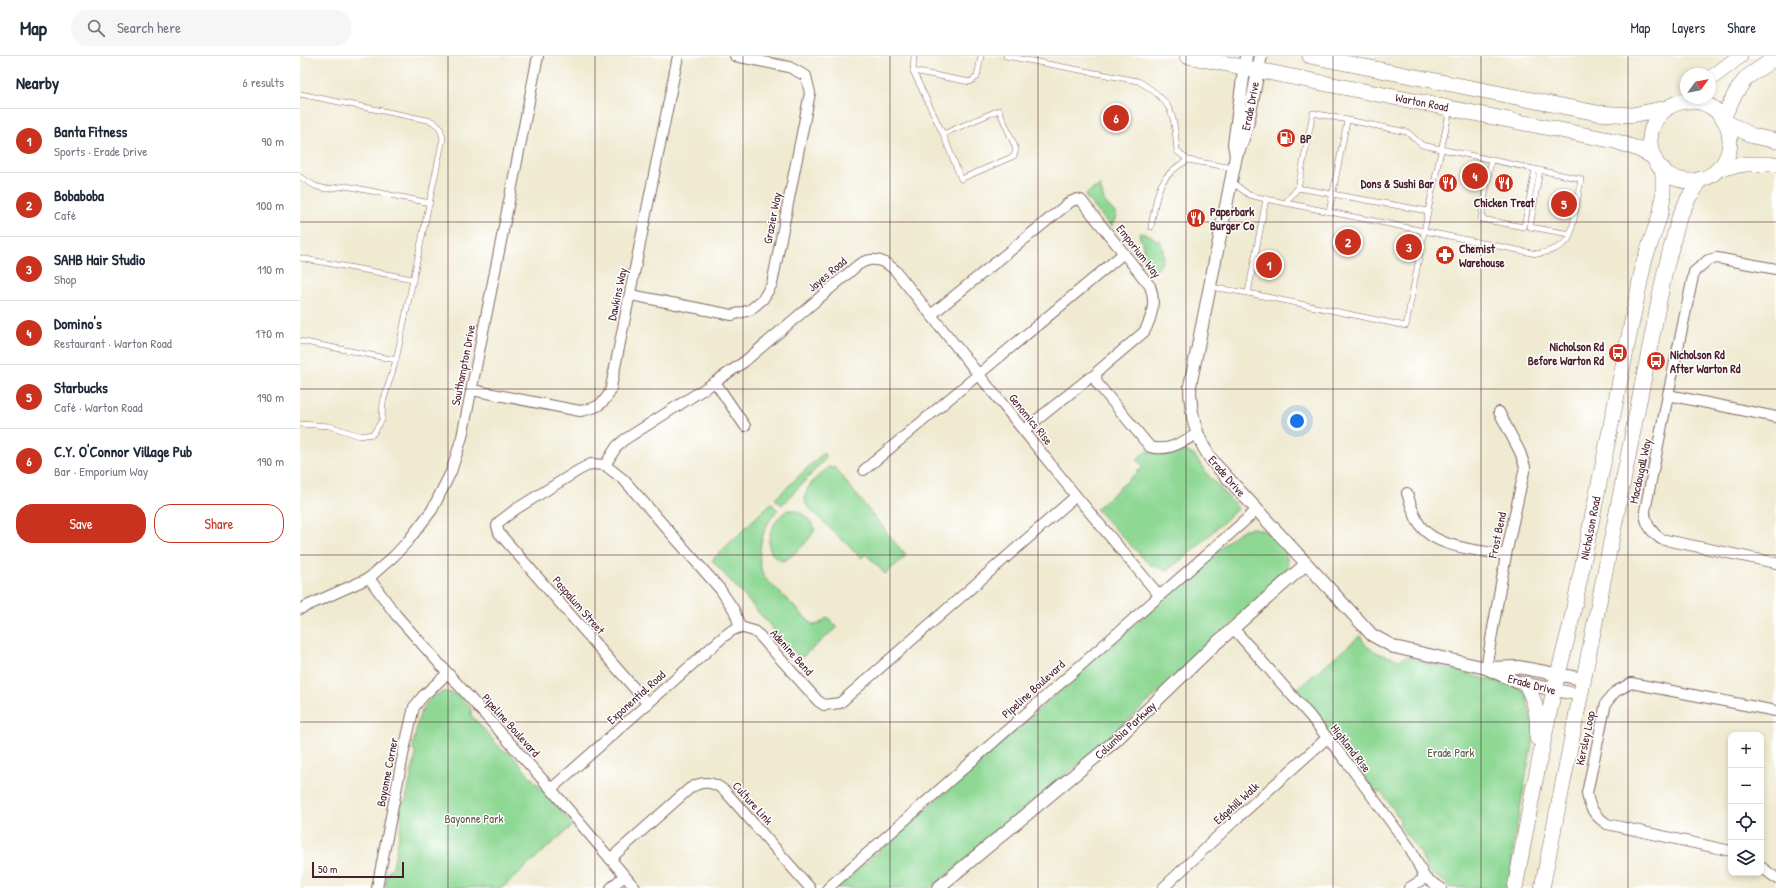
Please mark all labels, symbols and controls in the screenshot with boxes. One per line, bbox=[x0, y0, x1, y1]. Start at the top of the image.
search box bbox=[71, 10, 351, 46]
text: Map bbox=[20, 15, 47, 41]
icon: search bbox=[85, 17, 107, 39]
text: Search here bbox=[117, 17, 181, 38]
text: Map bbox=[1630, 18, 1650, 37]
text: Layers bbox=[1672, 18, 1705, 37]
text: Share bbox=[1727, 18, 1756, 37]
north arrow bbox=[1680, 68, 1716, 104]
text: Nearby bbox=[16, 71, 59, 94]
text: 6 results bbox=[243, 73, 284, 91]
street label: Erade Drive bbox=[1237, 80, 1263, 132]
street label: Warton Road bbox=[1394, 89, 1450, 116]
pin: 6 bbox=[1103, 103, 1129, 133]
text: Banta Fitness bbox=[54, 121, 127, 142]
fuel station icon: BP bbox=[1275, 127, 1297, 149]
place label: BP bbox=[1300, 130, 1312, 147]
text: 1 bbox=[27, 132, 31, 150]
text: 90 m bbox=[262, 132, 284, 150]
text: Sports · Erade Drive bbox=[54, 142, 147, 160]
pin: 4 bbox=[1462, 161, 1488, 191]
restaurant icon: Dons & Sushi Bar bbox=[1437, 172, 1459, 194]
restaurant icon: Chicken Treat bbox=[1493, 172, 1515, 194]
place label: Dons & Sushi Bar bbox=[1361, 175, 1434, 192]
text: Bobaboba bbox=[54, 185, 104, 206]
pin: 5 bbox=[1551, 189, 1577, 219]
street label: Grazier Way bbox=[759, 191, 785, 245]
place label: Chicken Treat bbox=[1474, 194, 1535, 211]
text: 2 bbox=[26, 196, 32, 214]
text: 100 m bbox=[256, 196, 284, 214]
place label: Paperbark Burger Co bbox=[1210, 203, 1255, 235]
text: Café bbox=[54, 206, 76, 224]
restaurant icon: Paperbark Burger Co bbox=[1185, 207, 1207, 229]
street label: Emporium Way bbox=[1113, 221, 1165, 281]
pin: 2 bbox=[1335, 227, 1361, 257]
pin: 3 bbox=[1396, 232, 1422, 262]
place label: Chemist Warehouse bbox=[1459, 240, 1505, 271]
pharmacy icon: Chemist Warehouse bbox=[1434, 244, 1456, 266]
text: SAHB Hair Studio bbox=[54, 249, 145, 270]
pin: 1 bbox=[1256, 250, 1282, 280]
street label: Jayes Road bbox=[804, 252, 850, 295]
text: 3 bbox=[26, 260, 32, 278]
text: 110 m bbox=[257, 260, 284, 278]
street label: Dawkins Way bbox=[603, 266, 631, 322]
text: Shop bbox=[54, 270, 76, 288]
text: Domino's bbox=[54, 313, 102, 334]
street label: Southampton Drive bbox=[447, 323, 479, 407]
text: 4 bbox=[27, 324, 31, 342]
text: 170 m bbox=[255, 324, 284, 342]
text: Restaurant · Warton Road bbox=[54, 334, 172, 352]
place label: Nicholson Rd Before Warton Rd bbox=[1528, 338, 1604, 369]
bus stop icon: Nicholson Rd Before Warton Rd bbox=[1607, 342, 1629, 364]
place label: Nicholson Rd After Warton Rd bbox=[1670, 346, 1741, 377]
bus stop icon: Nicholson Rd After Warton Rd bbox=[1645, 350, 1667, 372]
text: Starbucks bbox=[54, 377, 108, 398]
text: 5 bbox=[26, 388, 32, 406]
text: 190 m bbox=[257, 388, 284, 406]
street label: Genomics Rise bbox=[1005, 390, 1057, 448]
text: Café · Warton Road bbox=[54, 398, 143, 416]
your location bbox=[1287, 411, 1307, 431]
street label: Macdougall Way bbox=[1625, 437, 1655, 505]
text: C.Y. O'Connor Village Pub bbox=[54, 441, 192, 462]
text: 6 bbox=[26, 452, 32, 470]
text: 190 m bbox=[257, 452, 284, 470]
street label: Erade Drive bbox=[1204, 452, 1250, 500]
text: Bar · Emporium Way bbox=[54, 462, 148, 480]
street label: Nicholson Road bbox=[1576, 495, 1605, 561]
button: Save bbox=[16, 504, 146, 543]
button: Share bbox=[154, 504, 284, 543]
street label: Frost Bend bbox=[1484, 510, 1510, 560]
street label: Paspalum Street bbox=[549, 572, 610, 638]
street label: Adenine Bend bbox=[766, 625, 818, 679]
street label: Pipeline Boulevard bbox=[998, 656, 1069, 722]
street label: Exponential Road bbox=[603, 666, 669, 728]
street label: Erade Drive bbox=[1506, 669, 1558, 699]
street label: Pipeline Boulevard bbox=[478, 690, 544, 761]
street label: Columbia Parkway bbox=[1091, 697, 1159, 763]
street label: Kersley Loop bbox=[1571, 709, 1599, 767]
street label: Highland Rise bbox=[1327, 720, 1375, 776]
map controls bbox=[1728, 732, 1764, 876]
button: + bbox=[1728, 732, 1764, 768]
street label: Bayonne Corner bbox=[372, 736, 402, 808]
park label: Erade Park bbox=[1428, 744, 1474, 761]
button: − bbox=[1728, 768, 1764, 804]
street label: Culture Link bbox=[729, 778, 777, 828]
street label: Edgehill Walk bbox=[1209, 778, 1263, 828]
button: locate bbox=[1728, 804, 1764, 840]
park label: Bayonne Park bbox=[444, 810, 504, 827]
button: layers bbox=[1728, 840, 1764, 876]
scale bar bbox=[312, 860, 404, 879]
text: 50 m bbox=[318, 862, 338, 876]

